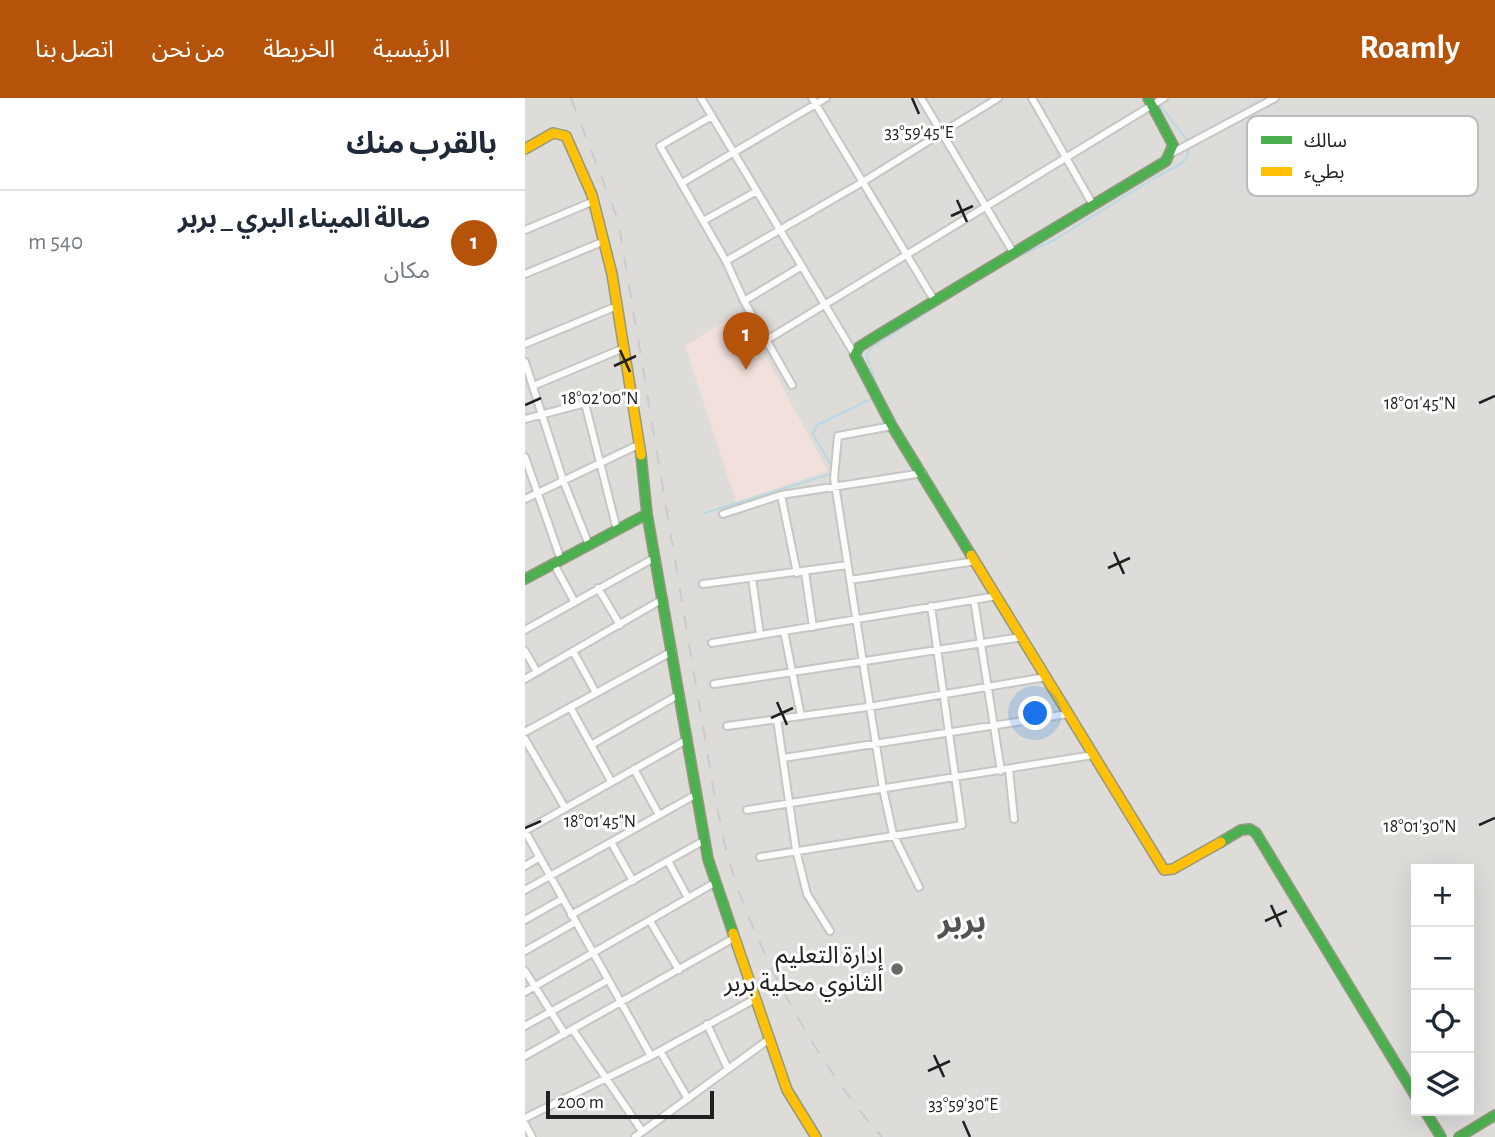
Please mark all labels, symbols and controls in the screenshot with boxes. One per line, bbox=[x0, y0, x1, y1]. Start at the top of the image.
text: Roamly bbox=[1360, 32, 1460, 65]
text: اتصل بنا bbox=[35, 38, 114, 62]
text: من نحن bbox=[152, 38, 225, 62]
text: الخريطة bbox=[263, 38, 335, 62]
text: الرئيسية bbox=[373, 38, 450, 62]
legend bbox=[1247, 116, 1478, 196]
text: 33°59'45"E bbox=[885, 124, 954, 142]
text: بالقرب منك bbox=[346, 129, 497, 159]
text: سالك bbox=[1304, 132, 1347, 151]
text: بطيء bbox=[1304, 163, 1344, 186]
text: صالة الميناء البري _ بربر bbox=[178, 206, 430, 232]
text: 540 m bbox=[28, 231, 83, 254]
text: 1 bbox=[470, 231, 478, 254]
text: مكان bbox=[384, 260, 430, 283]
pin: 1 bbox=[723, 312, 769, 370]
text: 18°02'00"N bbox=[561, 390, 639, 408]
text: 18°01'45"N bbox=[1384, 395, 1456, 413]
your location bbox=[1018, 696, 1052, 730]
text: 18°01'45"N bbox=[564, 813, 636, 831]
text: 18°01'30"N bbox=[1384, 818, 1456, 836]
map controls bbox=[1411, 864, 1474, 1116]
button: + bbox=[1411, 864, 1474, 927]
district label: بربر bbox=[936, 906, 986, 940]
button: − bbox=[1411, 927, 1474, 990]
place label: إدارة التعليم الثانوي محلية بربر bbox=[723, 944, 884, 1002]
marker: إدارة التعليم الثانوي محلية بربر bbox=[889, 961, 905, 977]
button: locate bbox=[1411, 990, 1474, 1053]
button: layers bbox=[1411, 1053, 1474, 1116]
scale bar bbox=[546, 1088, 714, 1120]
text: 200 m bbox=[557, 1093, 604, 1112]
text: 33°59'30"E bbox=[928, 1096, 998, 1114]

